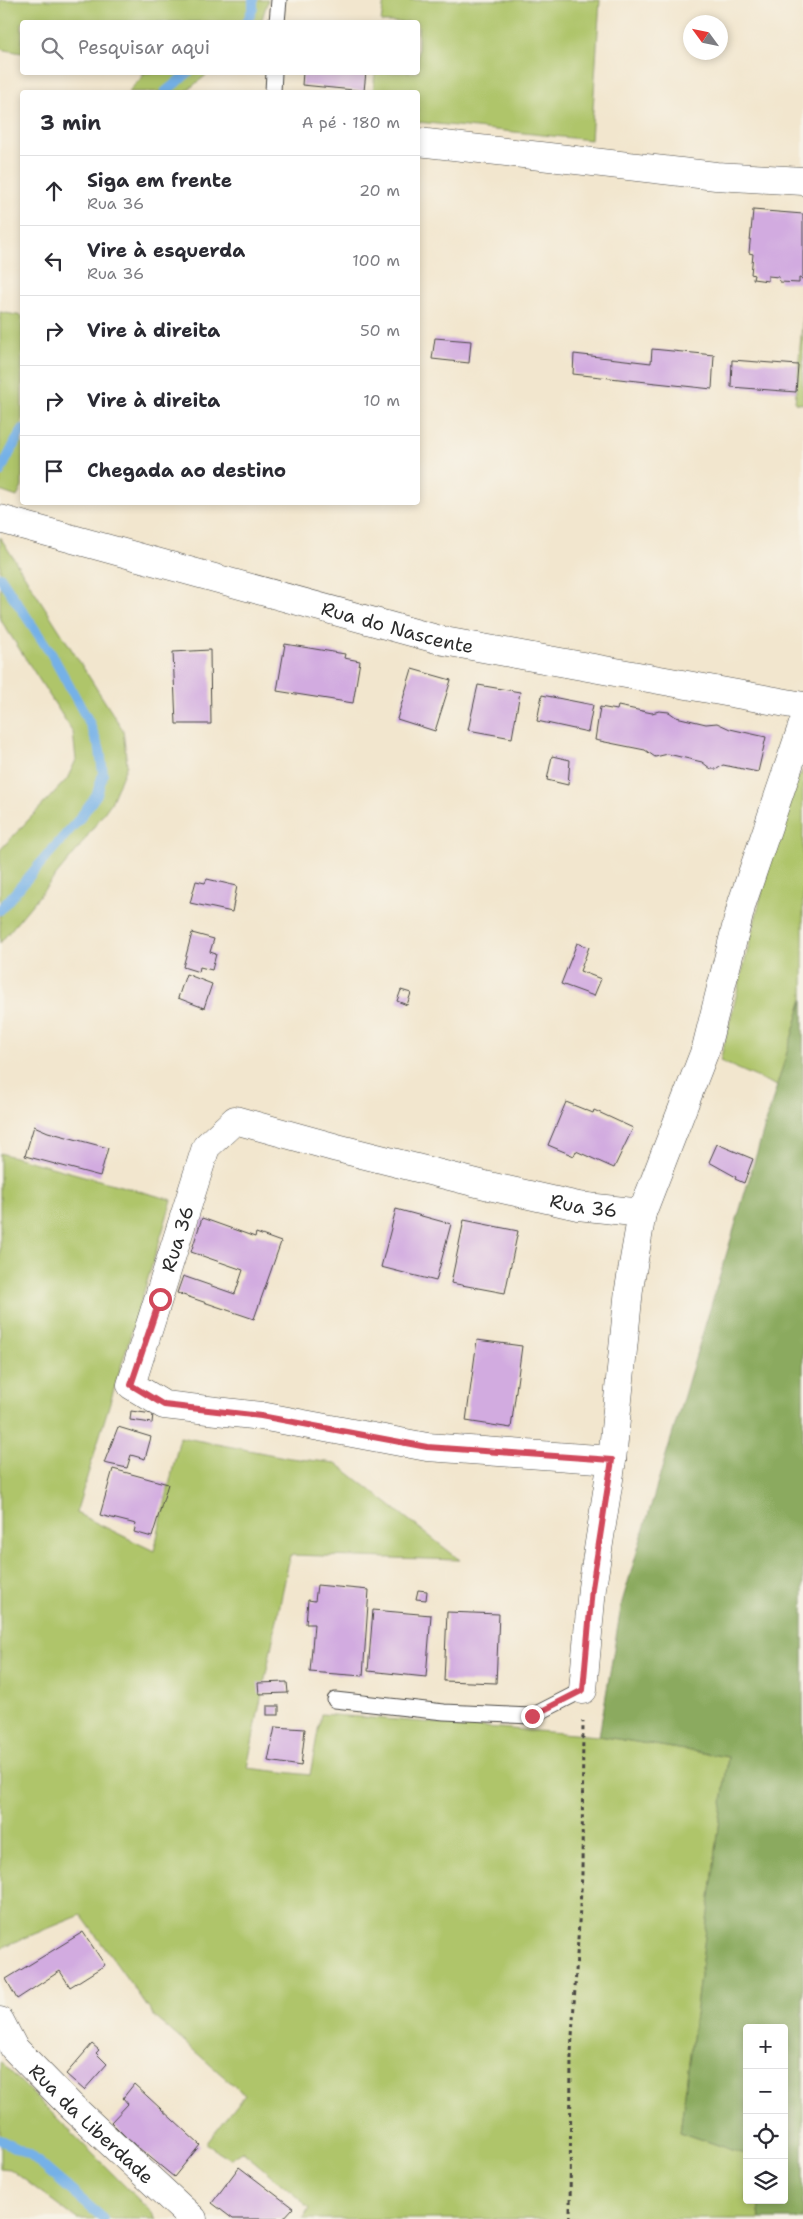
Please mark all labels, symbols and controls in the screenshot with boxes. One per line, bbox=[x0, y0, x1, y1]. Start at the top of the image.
north arrow bbox=[683, 15, 728, 60]
search box bbox=[20, 20, 420, 75]
icon: search bbox=[38, 34, 66, 62]
text: Pesquisar aqui bbox=[78, 35, 210, 60]
text: 3 min bbox=[40, 109, 101, 137]
text: A pé · 180 m bbox=[302, 112, 400, 133]
text: Siga em frente bbox=[87, 168, 232, 193]
icon: ahead bbox=[40, 177, 68, 205]
text: 20 m bbox=[359, 180, 400, 201]
text: Rua 36 bbox=[87, 193, 144, 214]
text: Vire à esquerda bbox=[87, 238, 245, 263]
icon: left bbox=[40, 247, 68, 275]
text: 100 m bbox=[352, 250, 400, 271]
text: Rua 36 bbox=[87, 263, 144, 284]
icon: right bbox=[40, 317, 68, 345]
text: Vire à direita bbox=[87, 318, 220, 343]
text: 50 m bbox=[360, 320, 400, 341]
icon: right bbox=[40, 387, 68, 415]
text: Vire à direita bbox=[87, 388, 220, 413]
text: 10 m bbox=[363, 390, 400, 411]
icon: arrive bbox=[40, 457, 68, 485]
text: Chegada ao destino bbox=[87, 458, 286, 483]
street label: Rua do Nascente bbox=[318, 595, 476, 659]
street label: Rua 36 bbox=[548, 1188, 619, 1223]
street label: Rua 36 bbox=[155, 1202, 199, 1275]
route start bbox=[149, 1288, 172, 1311]
route end bbox=[521, 1705, 544, 1728]
map controls bbox=[743, 2024, 788, 2204]
button: + bbox=[743, 2024, 788, 2069]
street label: Rua da Liberdade bbox=[24, 2058, 159, 2189]
button: − bbox=[743, 2069, 788, 2114]
button: locate bbox=[743, 2114, 788, 2159]
button: layers bbox=[743, 2159, 788, 2204]

